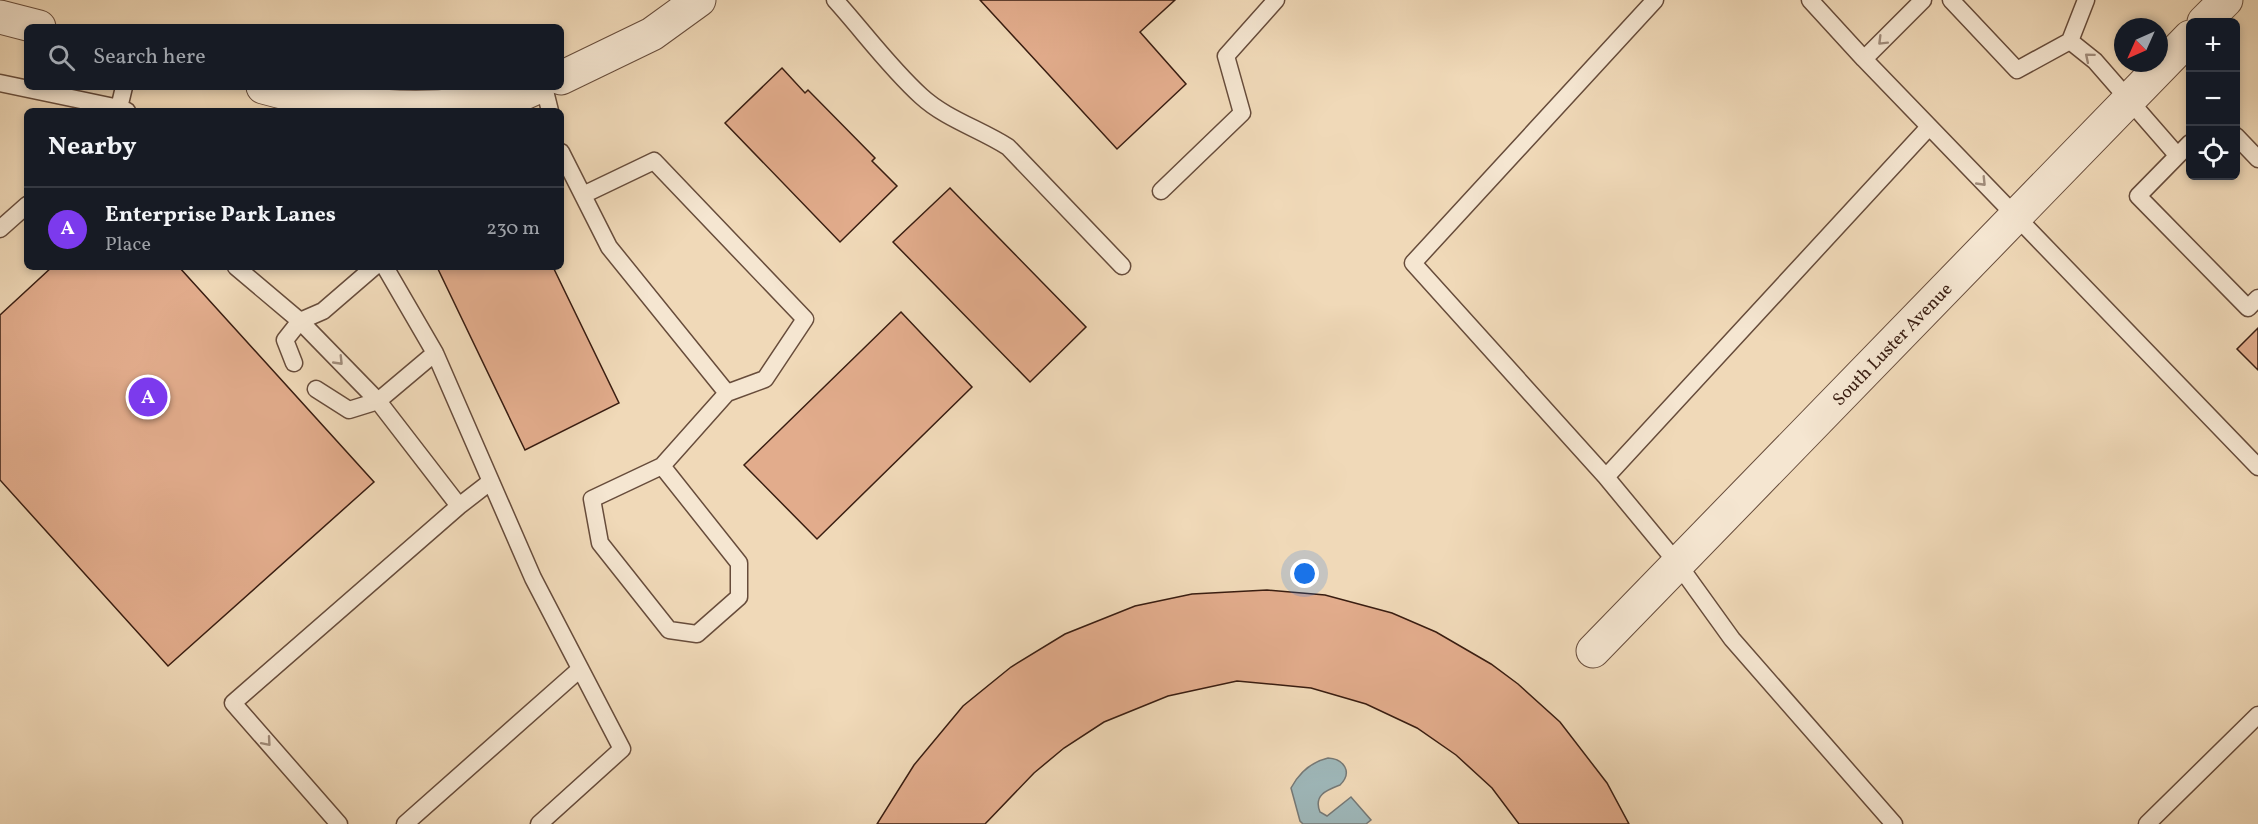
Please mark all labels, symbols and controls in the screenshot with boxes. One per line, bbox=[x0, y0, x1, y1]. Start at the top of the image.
north arrow bbox=[2114, 18, 2168, 72]
map controls bbox=[2186, 18, 2240, 180]
button: + bbox=[2186, 18, 2240, 72]
search box bbox=[24, 24, 564, 90]
one-way arrow bbox=[1878, 34, 1889, 45]
icon: search bbox=[45, 41, 78, 74]
text: Search here bbox=[93, 42, 206, 73]
one-way arrow bbox=[2085, 53, 2096, 64]
button: − bbox=[2186, 72, 2240, 126]
button: locate bbox=[2186, 126, 2240, 180]
text: Nearby bbox=[48, 129, 137, 165]
one-way arrow bbox=[1975, 176, 1986, 186]
text: Enterprise Park Lanes bbox=[105, 200, 336, 231]
text: A bbox=[60, 215, 75, 243]
text: 230 m bbox=[486, 215, 540, 243]
text: Place bbox=[105, 231, 151, 259]
street label: South Luster Avenue bbox=[1827, 278, 1959, 412]
one-way arrow bbox=[332, 353, 343, 364]
pin: A bbox=[128, 374, 168, 420]
your location bbox=[1290, 559, 1319, 588]
one-way arrow bbox=[260, 735, 271, 746]

